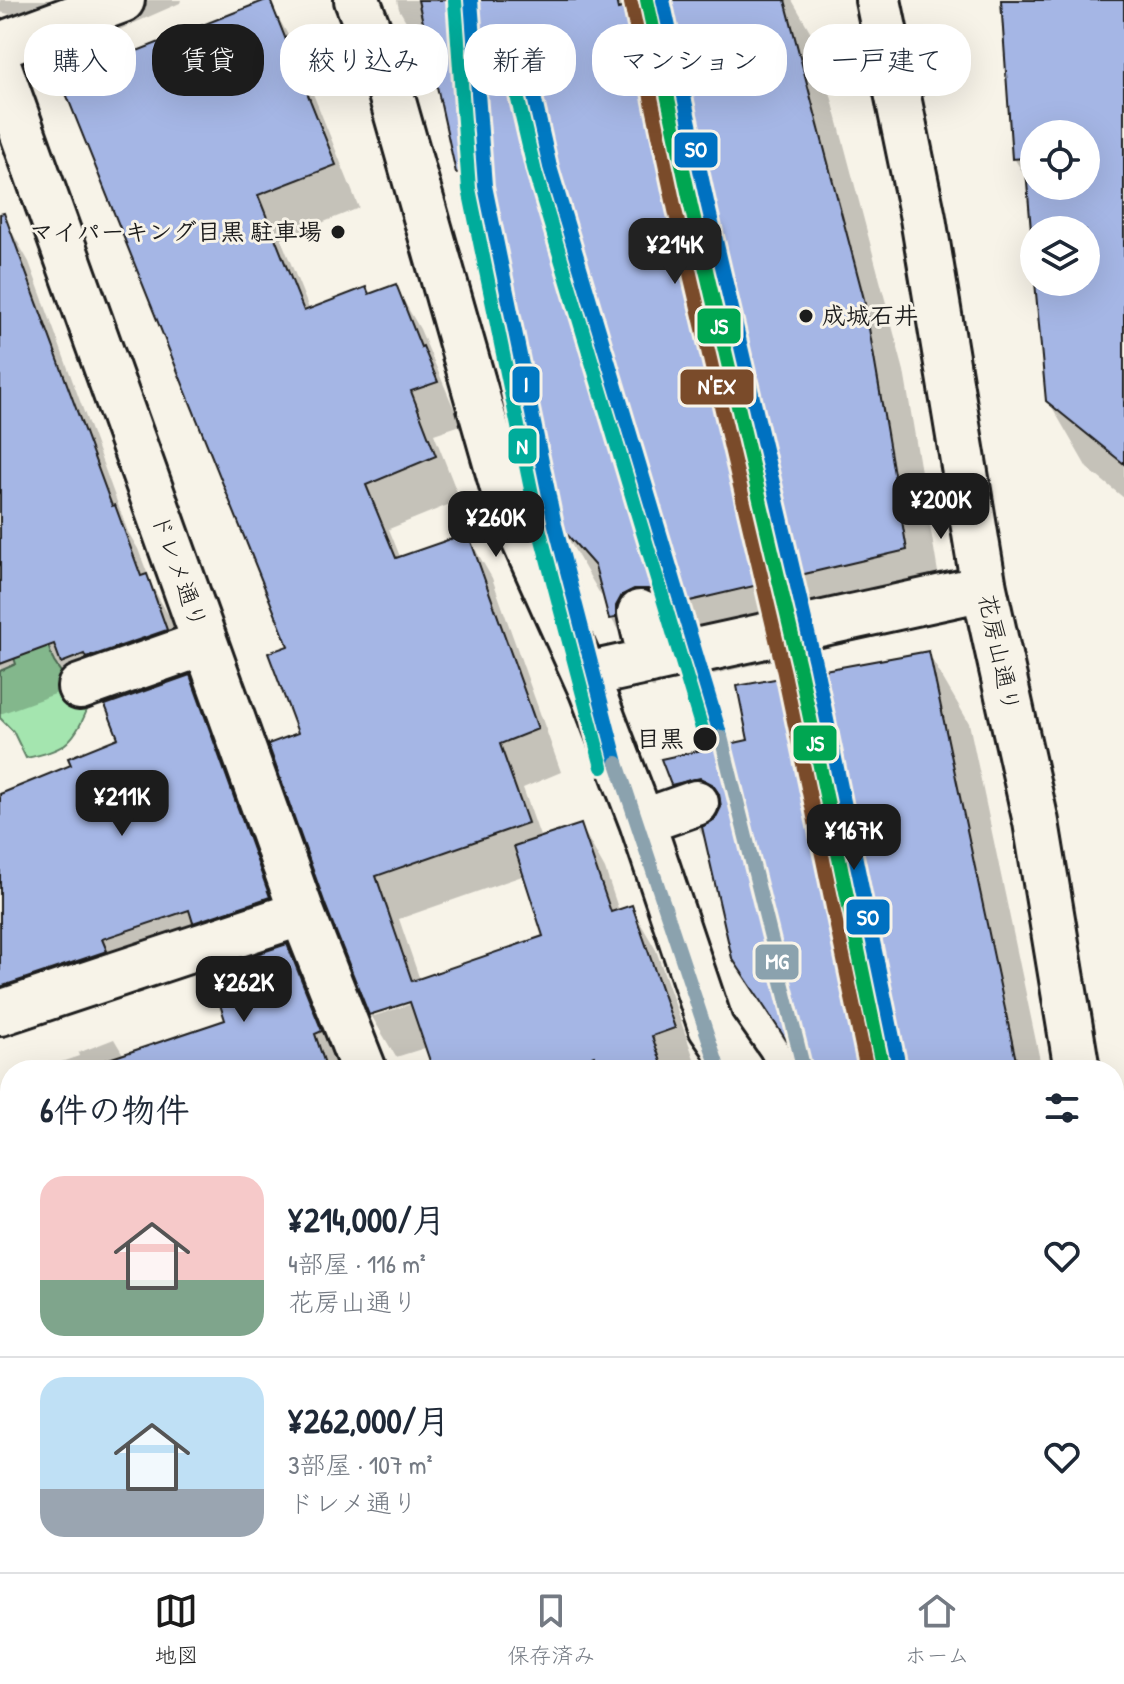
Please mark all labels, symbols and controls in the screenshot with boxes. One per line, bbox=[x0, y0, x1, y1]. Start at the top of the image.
chip: 購入 bbox=[24, 24, 136, 96]
chip: 賃貸 bbox=[152, 24, 264, 96]
chip: 絞り込み bbox=[280, 24, 448, 96]
chip: 新着 bbox=[464, 24, 576, 96]
chip: マンション bbox=[592, 24, 787, 96]
chip: 一戸建て bbox=[803, 24, 971, 96]
map controls bbox=[1020, 120, 1100, 296]
button: locate bbox=[1020, 120, 1100, 200]
line badge: SO bbox=[673, 131, 719, 169]
text: SO bbox=[685, 134, 707, 164]
place label: マイパーキング目黒 駐車場 bbox=[29, 215, 322, 247]
button: layers bbox=[1020, 216, 1100, 296]
pin: ¥214K bbox=[619, 218, 731, 286]
marker: マイパーキング目黒 駐車場 bbox=[329, 223, 347, 241]
text: ¥214K bbox=[646, 226, 704, 261]
place label: 成城石井 bbox=[822, 299, 918, 331]
line badge: JS bbox=[696, 307, 742, 345]
marker: 成城石井 bbox=[797, 307, 815, 325]
text: JS bbox=[710, 311, 729, 341]
line badge: I bbox=[511, 365, 541, 404]
line badge: N'EX bbox=[679, 368, 755, 406]
text: I bbox=[523, 369, 529, 399]
text: N'EX bbox=[698, 371, 737, 401]
line badge: N bbox=[507, 427, 538, 465]
text: N bbox=[516, 431, 528, 461]
pin: ¥200K bbox=[885, 473, 997, 541]
text: ¥200K bbox=[910, 481, 972, 516]
pin: ¥260K bbox=[440, 491, 552, 559]
text: ¥260K bbox=[466, 499, 526, 534]
street label: ドレメ通り bbox=[144, 509, 215, 633]
street label: 花房山通り bbox=[972, 591, 1028, 715]
place label: 目黒 bbox=[636, 722, 684, 754]
line badge: JS bbox=[792, 724, 838, 762]
marker: 目黒 bbox=[691, 725, 719, 753]
text: JS bbox=[806, 728, 825, 758]
pin: ¥211K bbox=[66, 770, 178, 838]
text: ¥211K bbox=[94, 778, 150, 813]
pin: ¥167K bbox=[798, 804, 910, 872]
text: ¥167K bbox=[825, 812, 883, 847]
line badge: SO bbox=[845, 898, 891, 936]
text: SO bbox=[857, 902, 879, 932]
line badge: MG bbox=[754, 943, 800, 981]
text: MG bbox=[765, 946, 789, 976]
pin: ¥262K bbox=[188, 956, 300, 1024]
text: ¥262K bbox=[214, 964, 274, 999]
icon: filters bbox=[1040, 1086, 1084, 1130]
text: 6件の物件 bbox=[40, 1087, 190, 1133]
text: ¥214,000/月 bbox=[288, 1197, 446, 1243]
icon: home bbox=[104, 1208, 200, 1304]
icon: heart bbox=[1040, 1234, 1084, 1278]
text: 4部屋 · 116 m² bbox=[288, 1246, 426, 1281]
text: 花房山通り bbox=[288, 1284, 418, 1319]
text: ¥262,000/月 bbox=[288, 1398, 450, 1444]
icon: home bbox=[104, 1409, 200, 1505]
icon: heart bbox=[1040, 1435, 1084, 1479]
text: 3部屋 · 107 m² bbox=[288, 1447, 432, 1482]
text: ドレメ通り bbox=[288, 1485, 418, 1520]
tab: 地図 bbox=[154, 1589, 198, 1670]
tab: 保存済み bbox=[507, 1589, 595, 1670]
tab: ホーム bbox=[904, 1589, 970, 1670]

